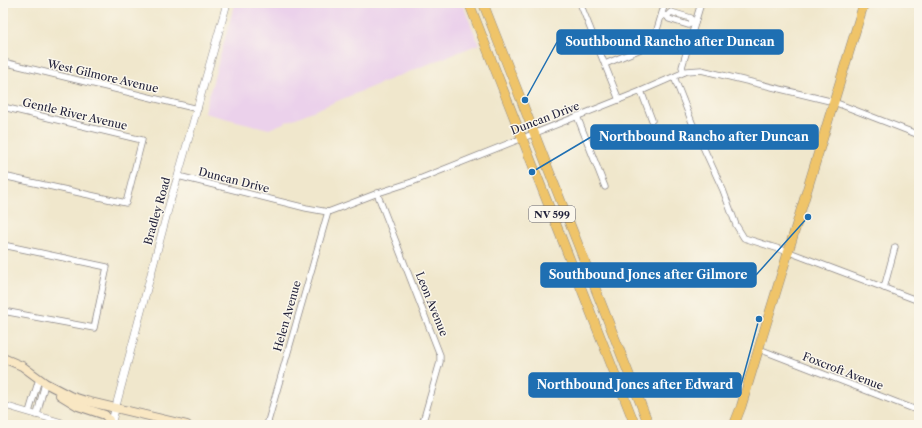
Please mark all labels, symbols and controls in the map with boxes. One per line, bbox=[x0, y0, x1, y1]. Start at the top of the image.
callout: Southbound Rancho after Duncan bbox=[557, 30, 783, 54]
text: Southbound Rancho after Duncan bbox=[565, 34, 776, 49]
street label: West Gilmore Avenue bbox=[45, 56, 160, 96]
street label: Gentle River Avenue bbox=[21, 95, 129, 133]
street label: Duncan Drive bbox=[509, 98, 581, 138]
callout: Northbound Rancho after Duncan bbox=[591, 125, 818, 149]
text: Northbound Rancho after Duncan bbox=[599, 129, 810, 144]
street label: Duncan Drive bbox=[197, 164, 271, 196]
street label: Bradley Road bbox=[141, 175, 173, 247]
road number: NV 599 bbox=[529, 206, 575, 222]
callout: Southbound Jones after Gilmore bbox=[541, 263, 756, 287]
text: Southbound Jones after Gilmore bbox=[549, 267, 747, 282]
street label: Leon Avenue bbox=[413, 270, 451, 338]
street label: Helen Avenue bbox=[270, 279, 304, 353]
street label: Foxcroft Avenue bbox=[801, 349, 885, 393]
callout: Northbound Jones after Edward bbox=[529, 373, 741, 397]
text: Northbound Jones after Edward bbox=[537, 377, 733, 392]

